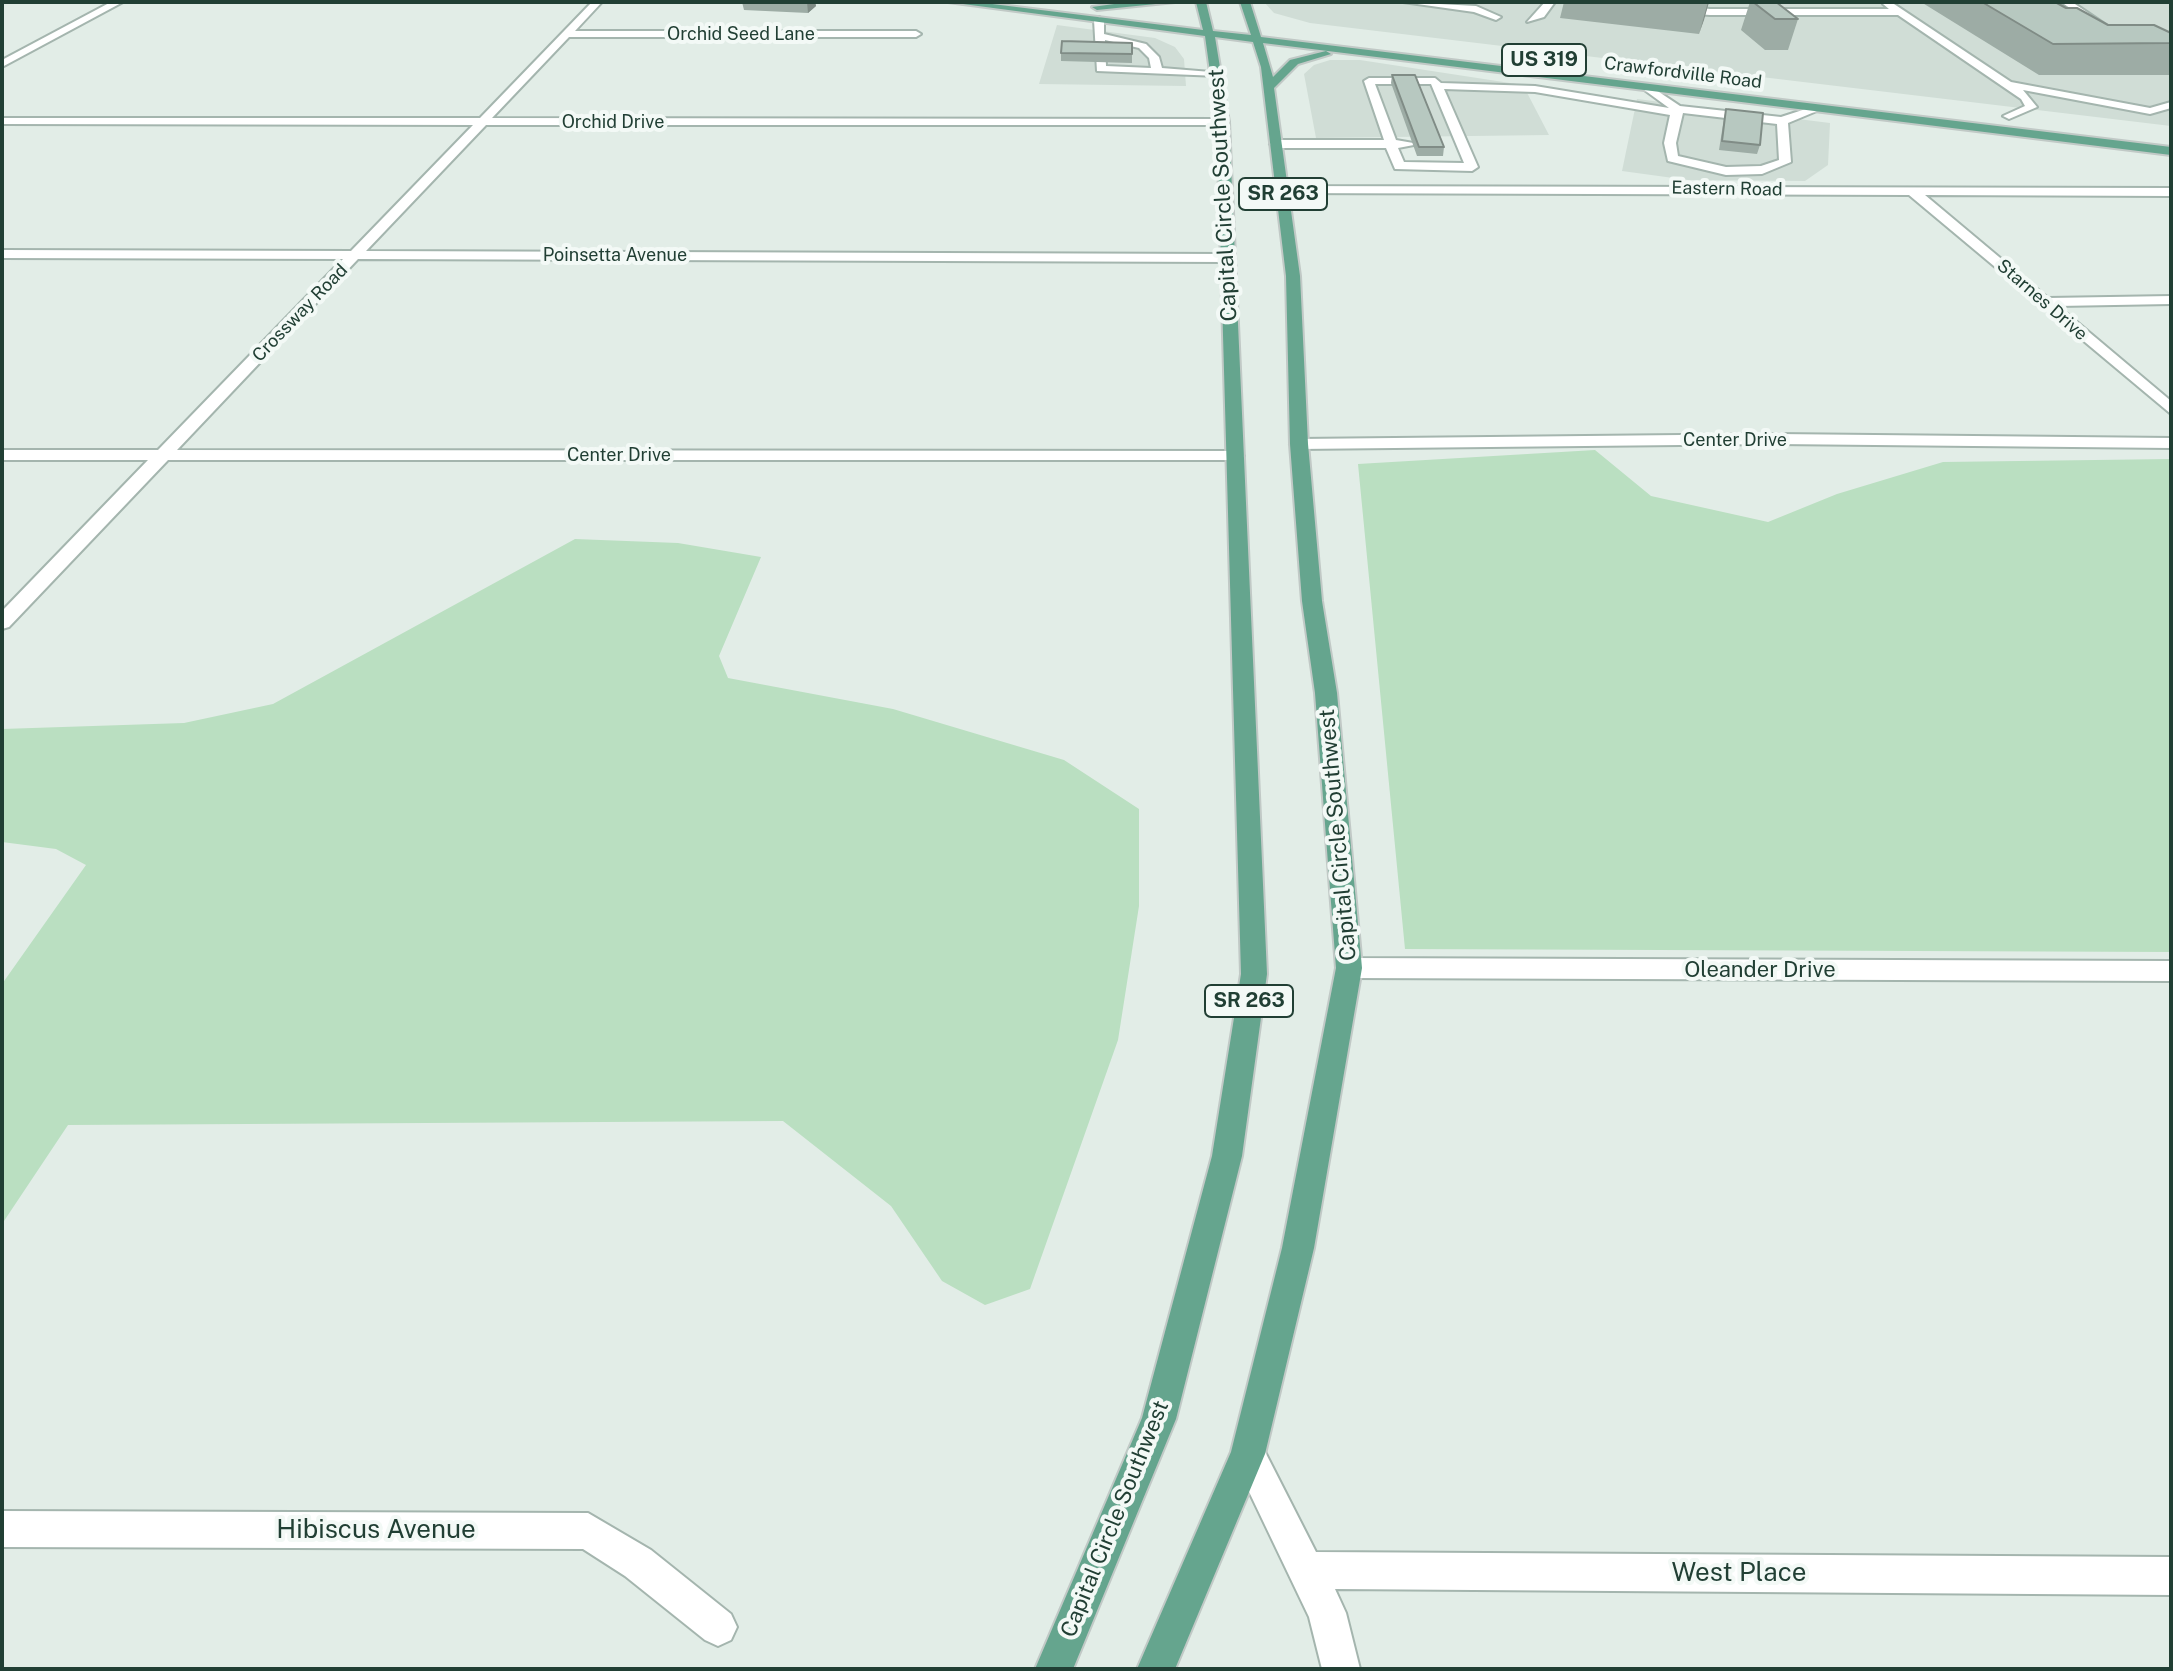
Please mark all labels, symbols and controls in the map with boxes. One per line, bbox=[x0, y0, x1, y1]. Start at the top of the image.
street label: Orchid Seed Lane bbox=[667, 23, 815, 45]
road number: US 319 bbox=[1502, 44, 1586, 76]
street label: Crawfordville Road bbox=[1603, 53, 1763, 93]
street label: Capital Circle Southwest bbox=[1203, 68, 1243, 322]
street label: Orchid Drive bbox=[562, 111, 664, 133]
street label: Eastern Road bbox=[1671, 177, 1783, 201]
road number: SR 263 bbox=[1239, 178, 1327, 210]
street label: Poinsetta Avenue bbox=[543, 244, 687, 266]
street label: Starnes Drive bbox=[1992, 255, 2092, 345]
street label: Crossway Road bbox=[248, 260, 352, 366]
street label: Center Drive bbox=[1683, 429, 1787, 451]
street label: Center Drive bbox=[567, 444, 671, 466]
street label: Capital Circle Southwest bbox=[1314, 708, 1362, 962]
street label: Oleander Drive bbox=[1684, 957, 1836, 983]
road number: SR 263 bbox=[1205, 985, 1293, 1017]
street label: Capital Circle Southwest bbox=[1055, 1397, 1175, 1641]
street label: Hibiscus Avenue bbox=[276, 1514, 476, 1546]
street label: West Place bbox=[1672, 1557, 1806, 1589]

